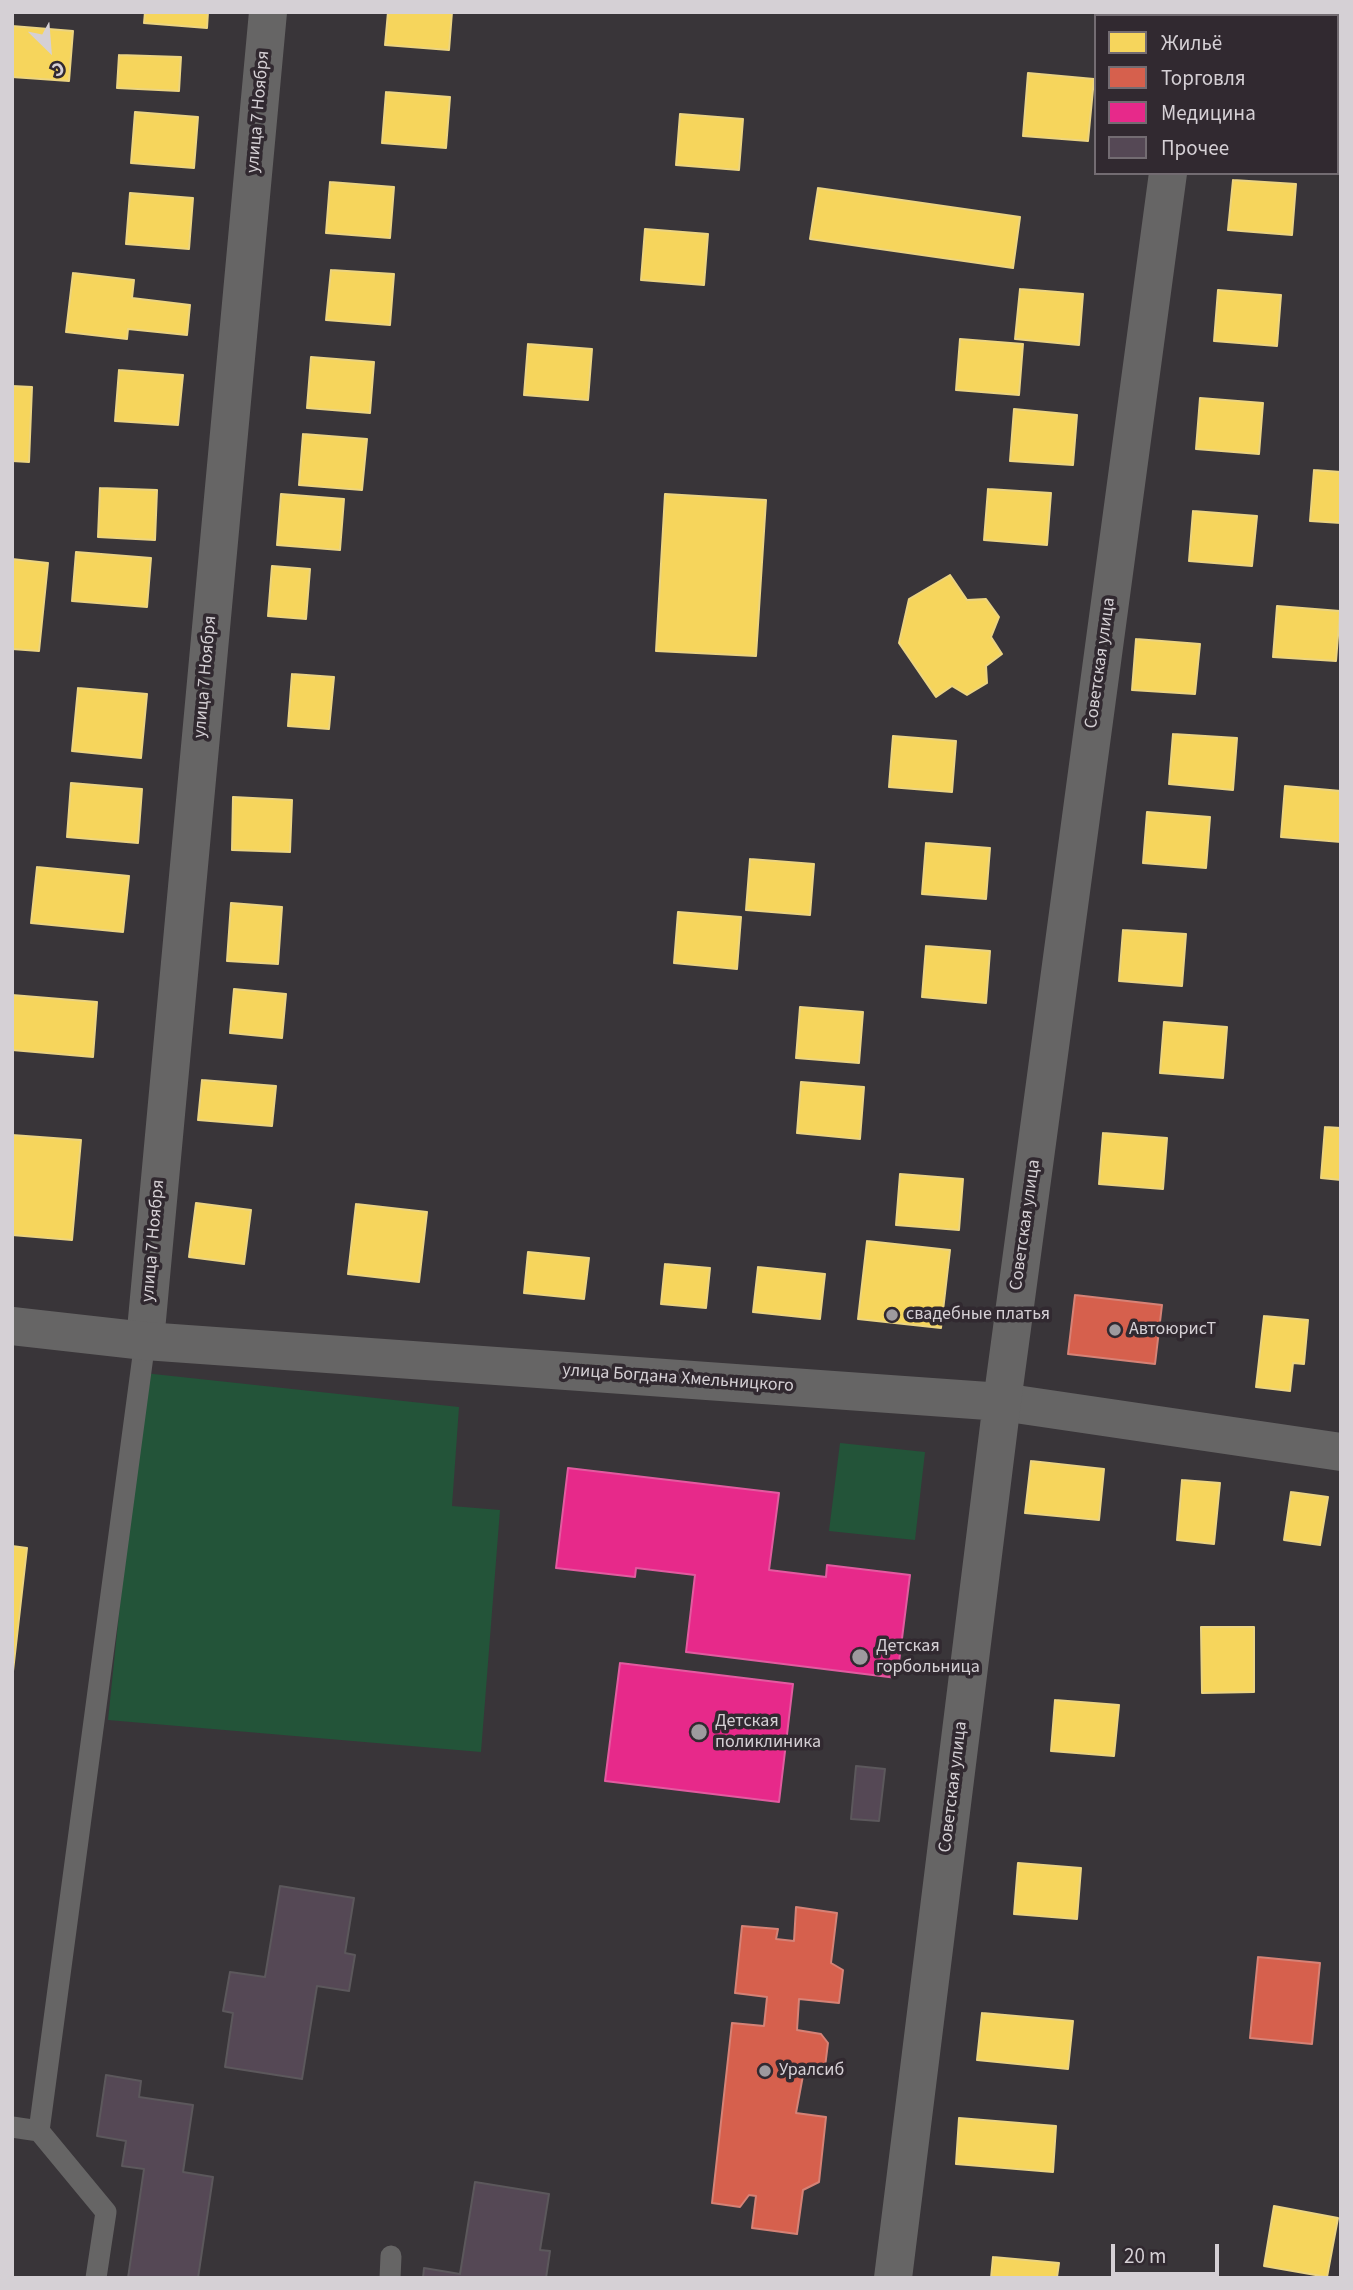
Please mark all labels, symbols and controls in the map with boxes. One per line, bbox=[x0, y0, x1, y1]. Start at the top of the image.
north arrow bbox=[14, 14, 84, 84]
legend bbox=[1094, 14, 1339, 175]
text: Жильё bbox=[1161, 28, 1222, 58]
street label: улица 7 Ноября bbox=[243, 50, 275, 174]
text: С bbox=[47, 54, 69, 83]
text: Торговля bbox=[1161, 63, 1246, 93]
text: Медицина bbox=[1161, 98, 1256, 128]
text: Прочее bbox=[1161, 133, 1229, 163]
street label: Советская улица bbox=[1081, 596, 1121, 730]
street label: улица 7 Ноября bbox=[190, 615, 222, 739]
street label: Советская улица bbox=[1006, 1158, 1046, 1292]
street label: улица 7 Ноября bbox=[138, 1179, 170, 1303]
place label: свадебные платья bbox=[906, 1304, 1050, 1326]
marker: свадебные платья bbox=[884, 1307, 900, 1323]
place label: АвтоюрисТ bbox=[1129, 1319, 1216, 1341]
marker: АвтоюрисТ bbox=[1107, 1322, 1123, 1338]
street label: улица Богдана Хмельницкого bbox=[562, 1360, 794, 1398]
place label: Детская горбольница bbox=[876, 1636, 980, 1678]
marker: Детская горбольница bbox=[850, 1647, 870, 1667]
place label: Детская поликлиника bbox=[715, 1711, 821, 1754]
street label: Советская улица bbox=[935, 1720, 973, 1854]
marker: Детская поликлиника bbox=[689, 1722, 709, 1742]
place label: Уралсиб bbox=[779, 2060, 844, 2082]
marker: Уралсиб bbox=[757, 2063, 773, 2079]
scale bar bbox=[1115, 2230, 1224, 2274]
text: 20 m bbox=[1124, 2241, 1166, 2271]

